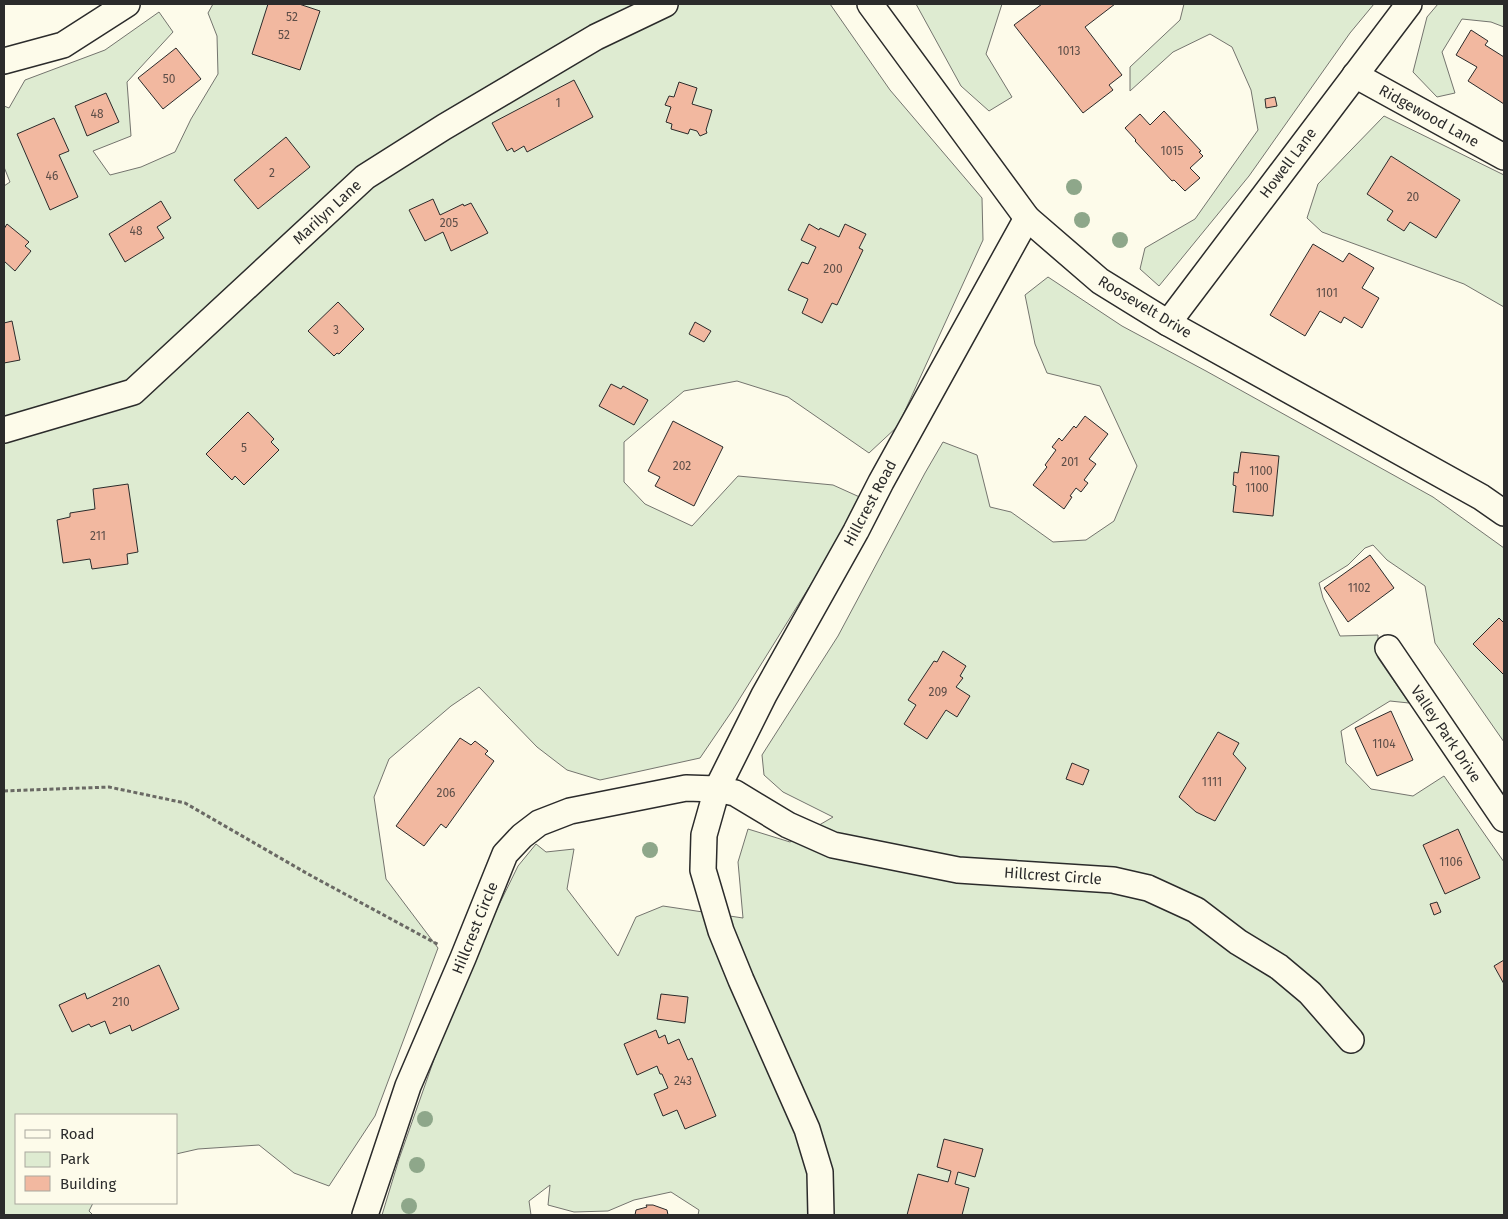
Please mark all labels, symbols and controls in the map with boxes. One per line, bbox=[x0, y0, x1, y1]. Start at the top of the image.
house number: 52 bbox=[286, 10, 298, 24]
house number: 52 bbox=[278, 28, 290, 42]
house number: 1013 bbox=[1058, 44, 1080, 58]
house number: 50 bbox=[163, 72, 176, 86]
street label: Ridgewood Lane bbox=[1376, 81, 1482, 151]
house number: 1 bbox=[555, 96, 561, 110]
house number: 48 bbox=[91, 107, 104, 121]
street label: Howell Lane bbox=[1256, 124, 1320, 202]
house number: 1015 bbox=[1161, 144, 1183, 158]
house number: 2 bbox=[269, 166, 275, 180]
house number: 46 bbox=[46, 169, 58, 183]
street label: Marilyn Lane bbox=[289, 176, 365, 248]
house number: 20 bbox=[1407, 190, 1420, 204]
house number: 205 bbox=[440, 216, 458, 230]
house number: 48 bbox=[130, 224, 143, 238]
house number: 200 bbox=[823, 262, 843, 276]
street label: Roosevelt Drive bbox=[1095, 272, 1195, 342]
house number: 1101 bbox=[1316, 286, 1338, 300]
house number: 3 bbox=[333, 323, 339, 337]
house number: 5 bbox=[241, 441, 247, 455]
house number: 201 bbox=[1061, 455, 1079, 469]
street label: Hillcrest Road bbox=[840, 457, 900, 549]
house number: 202 bbox=[673, 459, 691, 473]
house number: 1100 bbox=[1249, 464, 1273, 478]
house number: 1100 bbox=[1245, 481, 1269, 495]
house number: 211 bbox=[90, 529, 106, 543]
house number: 1102 bbox=[1348, 581, 1370, 595]
street label: Valley Park Drive bbox=[1407, 682, 1485, 786]
house number: 209 bbox=[929, 685, 947, 699]
house number: 1104 bbox=[1372, 737, 1396, 751]
house number: 1111 bbox=[1202, 775, 1222, 789]
house number: 206 bbox=[436, 786, 456, 800]
house number: 1106 bbox=[1439, 855, 1463, 869]
street label: Hillcrest Circle bbox=[1004, 864, 1102, 888]
street label: Hillcrest Circle bbox=[448, 879, 502, 977]
house number: 210 bbox=[112, 995, 130, 1009]
house number: 243 bbox=[674, 1074, 692, 1088]
legend bbox=[15, 1114, 178, 1204]
text: Road bbox=[60, 1125, 95, 1143]
text: Park bbox=[60, 1150, 90, 1168]
text: Building bbox=[60, 1175, 116, 1193]

